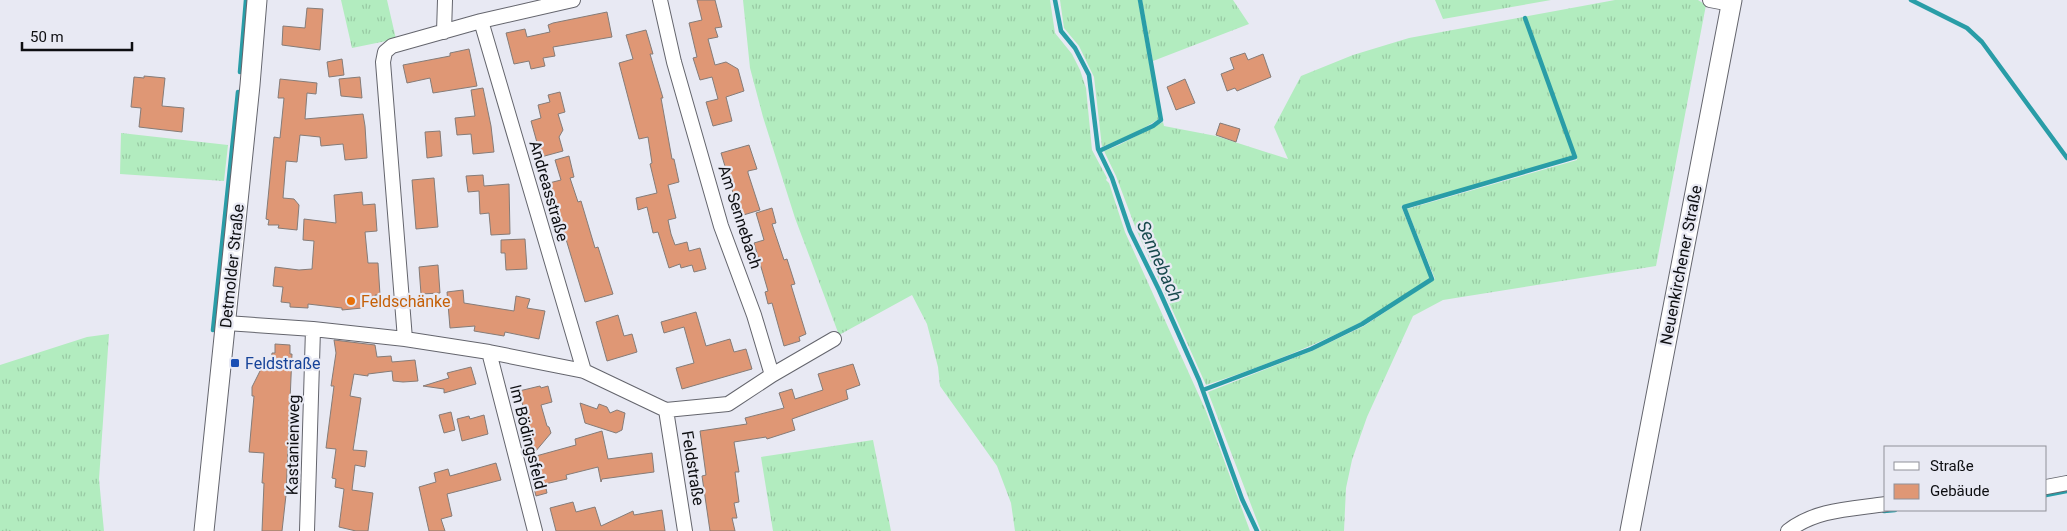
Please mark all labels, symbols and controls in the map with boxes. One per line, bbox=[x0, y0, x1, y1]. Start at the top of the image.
scale bar bbox=[22, 20, 132, 52]
text: 50 m bbox=[30, 28, 64, 46]
street label: Andreasstraße bbox=[525, 138, 573, 244]
street label: Am Sennebach bbox=[714, 163, 766, 271]
street label: Neuenkirchener Straße bbox=[1656, 184, 1706, 346]
street label: Detmolder Straße bbox=[216, 203, 248, 329]
water label: Sennebach bbox=[1133, 217, 1187, 305]
place label: Feldschänke bbox=[361, 292, 451, 311]
marker: Feldschänke bbox=[345, 295, 357, 307]
place label: Feldstraße bbox=[245, 354, 320, 373]
marker: Feldstraße bbox=[229, 357, 241, 369]
street label: Im Bödingsfeld bbox=[506, 383, 550, 491]
street label: Kastanienweg bbox=[283, 395, 303, 495]
street label: Feldstraße bbox=[678, 429, 708, 507]
legend bbox=[1884, 446, 2047, 511]
text: Straße bbox=[1930, 457, 1974, 475]
text: Gebäude bbox=[1930, 482, 1989, 500]

